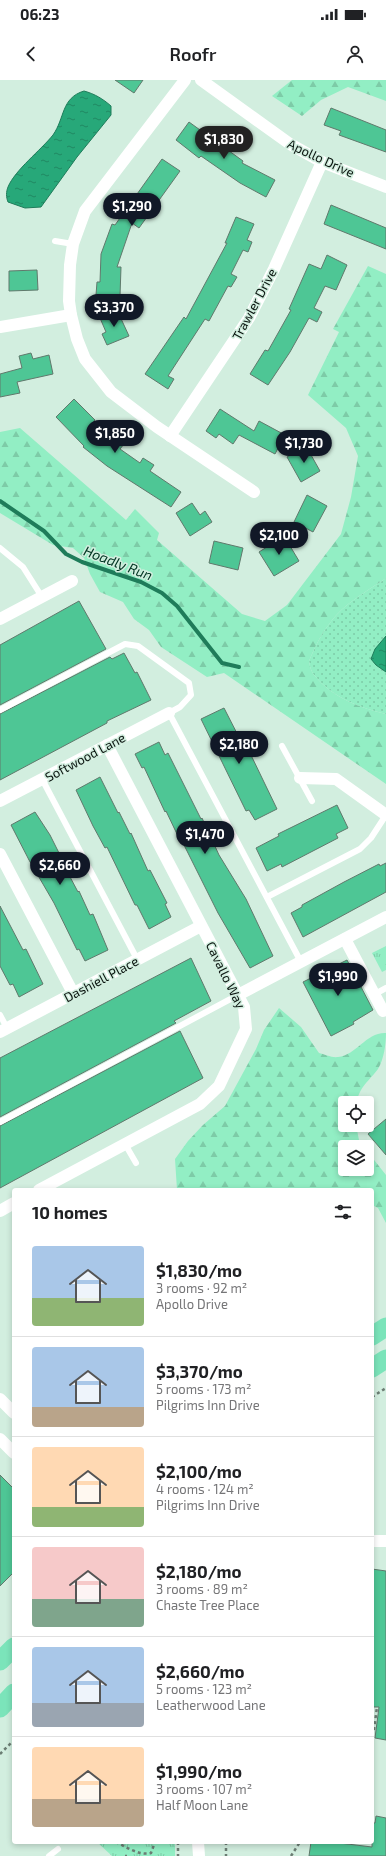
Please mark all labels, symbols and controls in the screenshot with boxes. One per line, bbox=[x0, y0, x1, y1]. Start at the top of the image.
text: 06:23 bbox=[20, 5, 59, 23]
icon: back bbox=[20, 43, 42, 65]
text: Roofr bbox=[170, 43, 216, 65]
icon: person bbox=[344, 43, 366, 65]
pin: $1,830 bbox=[191, 126, 257, 160]
text: $1,830 bbox=[204, 131, 244, 147]
street label: Apollo Drive bbox=[285, 136, 357, 180]
pin: $1,290 bbox=[99, 193, 165, 227]
text: $1,290 bbox=[112, 198, 152, 214]
street label: Trawler Drive bbox=[228, 265, 280, 343]
pin: $3,370 bbox=[81, 294, 147, 328]
text: $3,370 bbox=[94, 299, 134, 315]
pin: $1,850 bbox=[82, 420, 148, 454]
text: $1,850 bbox=[95, 425, 135, 441]
pin: $1,730 bbox=[271, 430, 337, 464]
text: $1,730 bbox=[285, 435, 323, 451]
pin: $2,100 bbox=[246, 522, 312, 556]
text: $2,100 bbox=[259, 527, 299, 543]
water label: Hoadly Run bbox=[81, 542, 155, 583]
street label: Softwood Lane bbox=[42, 729, 128, 785]
pin: $2,180 bbox=[206, 731, 272, 765]
text: $2,180 bbox=[219, 736, 259, 752]
pin: $1,470 bbox=[172, 821, 238, 855]
text: $1,470 bbox=[185, 826, 225, 842]
pin: $2,660 bbox=[27, 852, 93, 886]
text: $2,660 bbox=[39, 857, 81, 873]
street label: Cavallo Way bbox=[203, 939, 249, 1011]
street label: Dashiell Place bbox=[61, 953, 141, 1005]
pin: $1,990 bbox=[305, 963, 371, 997]
text: $1,990 bbox=[318, 968, 358, 984]
map controls bbox=[338, 1096, 374, 1176]
button: locate bbox=[338, 1096, 374, 1132]
button: layers bbox=[338, 1140, 374, 1176]
icon: filters bbox=[332, 1201, 354, 1223]
text: 10 homes bbox=[32, 1202, 108, 1222]
text: $1,830/mo bbox=[156, 1260, 242, 1280]
icon: home bbox=[64, 1262, 112, 1310]
text: 3 rooms · 92 m² bbox=[156, 1280, 247, 1296]
text: Apollo Drive bbox=[156, 1296, 228, 1312]
text: $3,370/mo bbox=[156, 1361, 243, 1381]
icon: home bbox=[64, 1363, 112, 1411]
text: 5 rooms · 173 m² bbox=[156, 1381, 251, 1397]
text: Pilgrims Inn Drive bbox=[156, 1397, 260, 1413]
text: $2,100/mo bbox=[156, 1461, 242, 1481]
icon: home bbox=[64, 1463, 112, 1511]
text: 4 rooms · 124 m² bbox=[156, 1481, 254, 1497]
text: Pilgrims Inn Drive bbox=[156, 1497, 260, 1513]
text: $2,180/mo bbox=[156, 1561, 242, 1581]
icon: home bbox=[64, 1563, 112, 1611]
text: 3 rooms · 89 m² bbox=[156, 1581, 248, 1597]
text: Chaste Tree Place bbox=[156, 1597, 259, 1613]
text: $2,660/mo bbox=[156, 1661, 245, 1681]
icon: home bbox=[64, 1663, 112, 1711]
text: 5 rooms · 123 m² bbox=[156, 1681, 252, 1697]
text: Leatherwood Lane bbox=[156, 1697, 266, 1713]
text: $1,990/mo bbox=[156, 1761, 242, 1781]
icon: home bbox=[64, 1763, 112, 1811]
text: 3 rooms · 107 m² bbox=[156, 1781, 252, 1797]
text: Half Moon Lane bbox=[156, 1797, 248, 1813]

